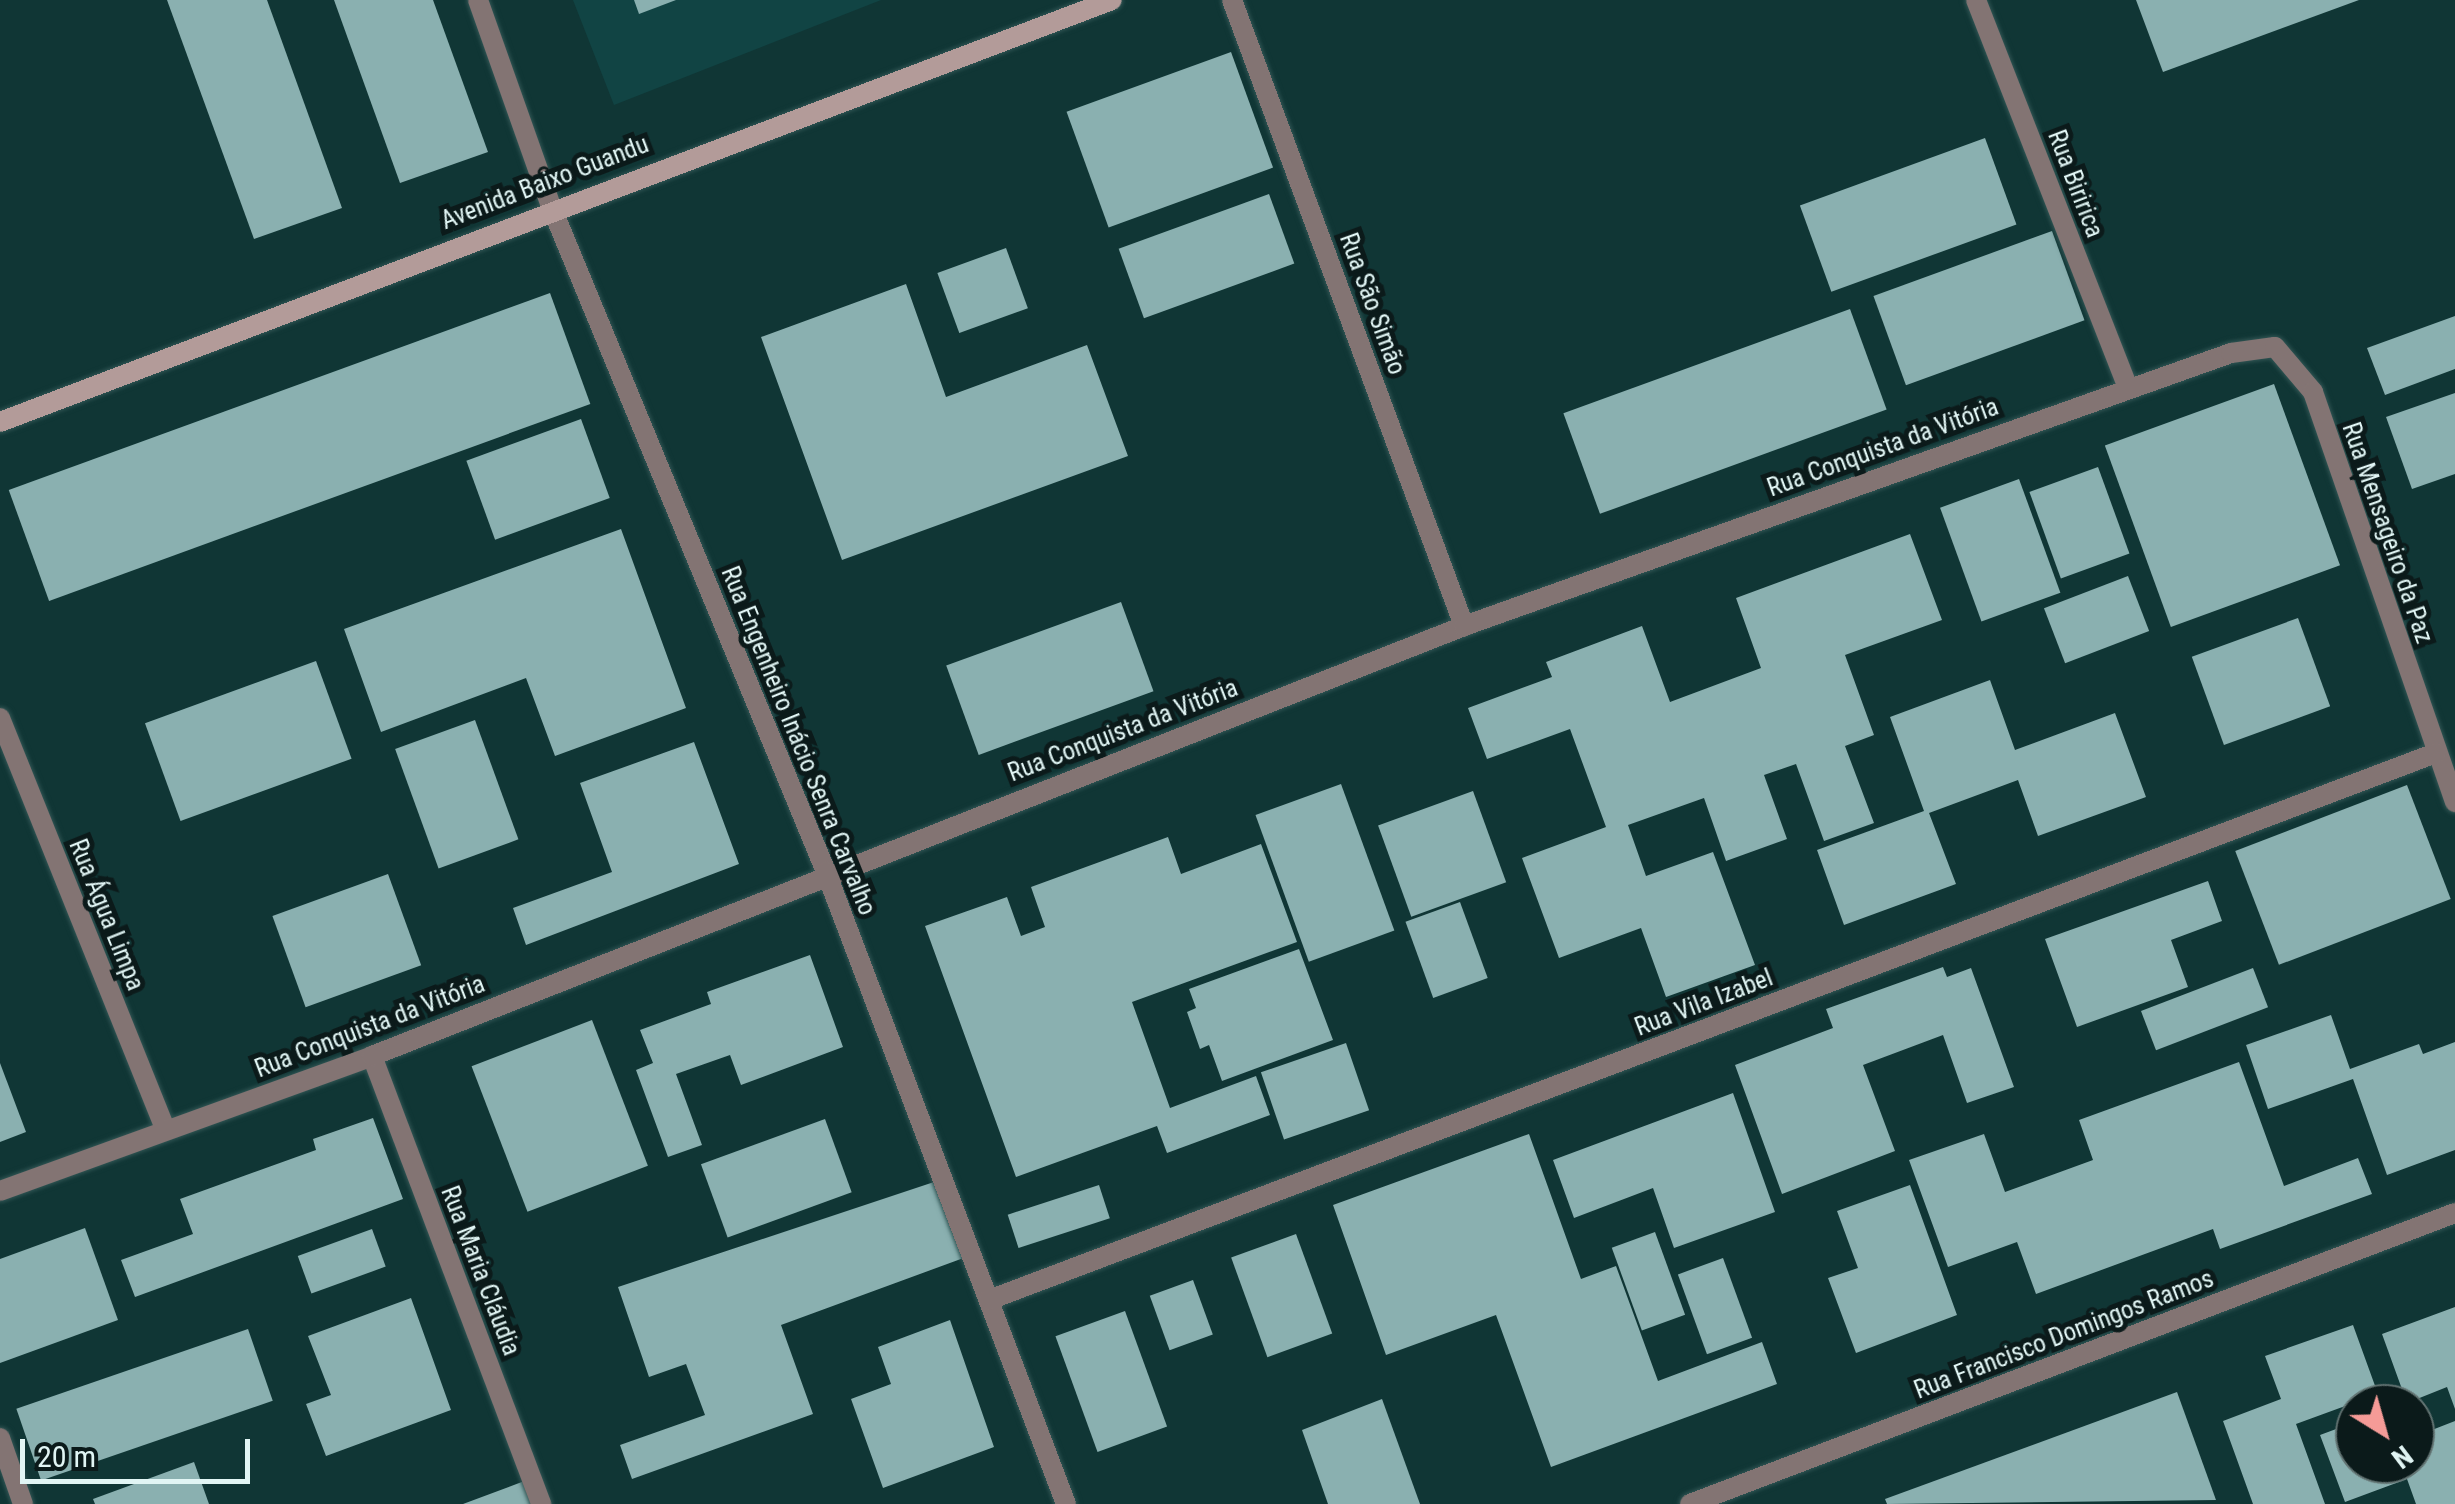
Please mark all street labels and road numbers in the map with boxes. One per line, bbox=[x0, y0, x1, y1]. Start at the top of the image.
street label: Rua Biririca bbox=[2041, 126, 2109, 242]
street label: Avenida Baixo Guandu bbox=[437, 130, 653, 236]
street label: Rua São Simão bbox=[1333, 229, 1411, 379]
street label: Rua Conquista da Vitória bbox=[1763, 392, 2003, 504]
street label: Rua Mensageiro da Paz bbox=[2335, 419, 2439, 647]
street label: Rua Engenheiro Inácio Senra Carvalho bbox=[714, 562, 882, 920]
street label: Rua Conquista da Vitória bbox=[1004, 673, 1242, 789]
street label: Rua Água Limpa bbox=[62, 835, 150, 995]
street label: Rua Vila Izabel bbox=[1631, 963, 1777, 1043]
street label: Rua Conquista da Vitória bbox=[251, 969, 489, 1085]
street label: Rua Maria Cláudia bbox=[434, 1182, 526, 1360]
street label: Rua Francisco Domingos Ramos bbox=[1910, 1264, 2218, 1406]

